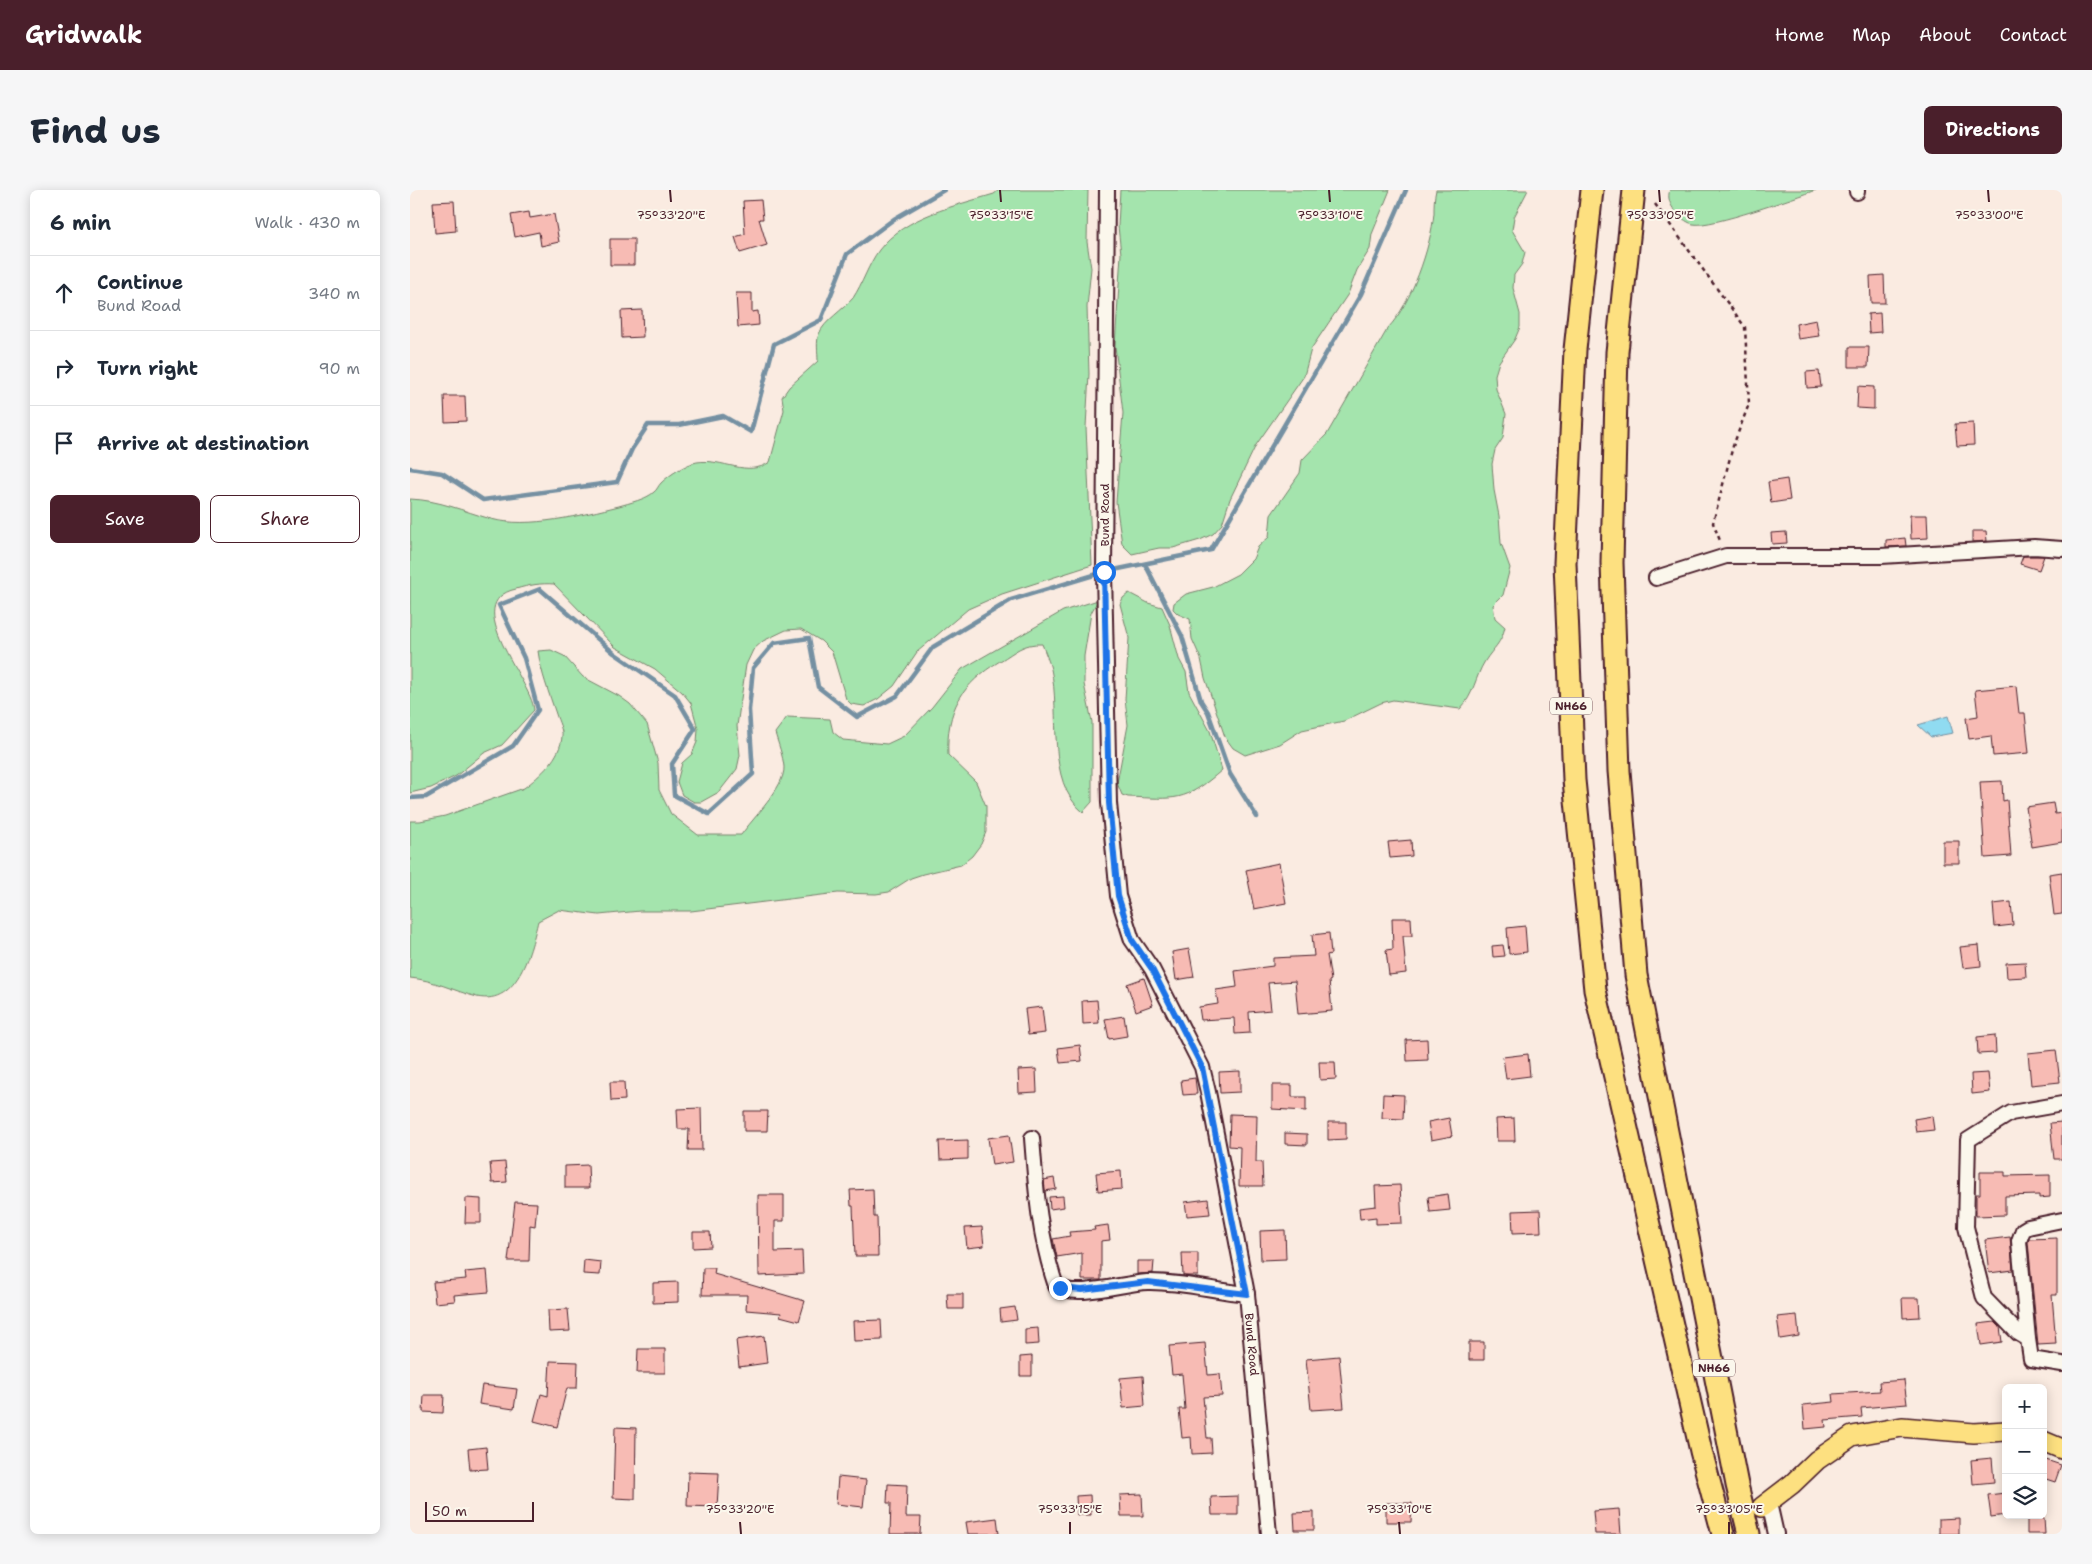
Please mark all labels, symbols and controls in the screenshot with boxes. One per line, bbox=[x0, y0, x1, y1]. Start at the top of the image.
text: Gridwalk bbox=[25, 19, 142, 51]
text: Home bbox=[1775, 23, 1824, 47]
text: Map bbox=[1852, 23, 1891, 47]
text: About bbox=[1919, 23, 1972, 47]
text: Contact bbox=[2000, 23, 2067, 47]
button: Directions bbox=[1924, 106, 2062, 154]
text: Find us bbox=[30, 107, 161, 154]
text: 75°33'20"E bbox=[637, 207, 705, 223]
text: 75°33'15"E bbox=[969, 207, 1033, 223]
text: 75°33'10"E bbox=[1297, 207, 1363, 223]
text: 75°33'05"E bbox=[1626, 207, 1694, 223]
text: 75°33'00"E bbox=[1954, 207, 2024, 223]
text: 6 min bbox=[50, 209, 111, 237]
text: Walk · 430 m bbox=[254, 212, 360, 233]
text: Continue bbox=[97, 270, 183, 295]
icon: ahead bbox=[50, 279, 78, 307]
text: 340 m bbox=[308, 283, 360, 304]
text: Bund Road bbox=[97, 295, 181, 316]
icon: right bbox=[50, 354, 78, 382]
text: Turn right bbox=[97, 356, 198, 381]
text: 90 m bbox=[319, 358, 360, 379]
icon: arrive bbox=[50, 429, 78, 457]
text: Arrive at destination bbox=[97, 431, 309, 456]
street label: Bund Road bbox=[1097, 483, 1113, 547]
button: Save bbox=[50, 495, 200, 543]
button: Share bbox=[210, 495, 360, 543]
route start bbox=[1093, 561, 1116, 584]
road number: NH66 bbox=[1550, 698, 1592, 714]
route end bbox=[1049, 1277, 1072, 1300]
street label: Bund Road bbox=[1241, 1312, 1263, 1377]
road number: NH66 bbox=[1693, 1360, 1735, 1376]
map controls bbox=[2002, 1384, 2047, 1519]
button: + bbox=[2002, 1384, 2047, 1429]
button: − bbox=[2002, 1429, 2047, 1474]
button: layers bbox=[2002, 1474, 2047, 1519]
scale bar bbox=[425, 1499, 534, 1522]
text: 75°33'20"E bbox=[706, 1501, 774, 1517]
text: 75°33'15"E bbox=[1038, 1501, 1102, 1517]
text: 75°33'10"E bbox=[1366, 1501, 1432, 1517]
text: 75°33'05"E bbox=[1695, 1501, 1763, 1517]
text: 50 m bbox=[432, 1502, 467, 1520]

